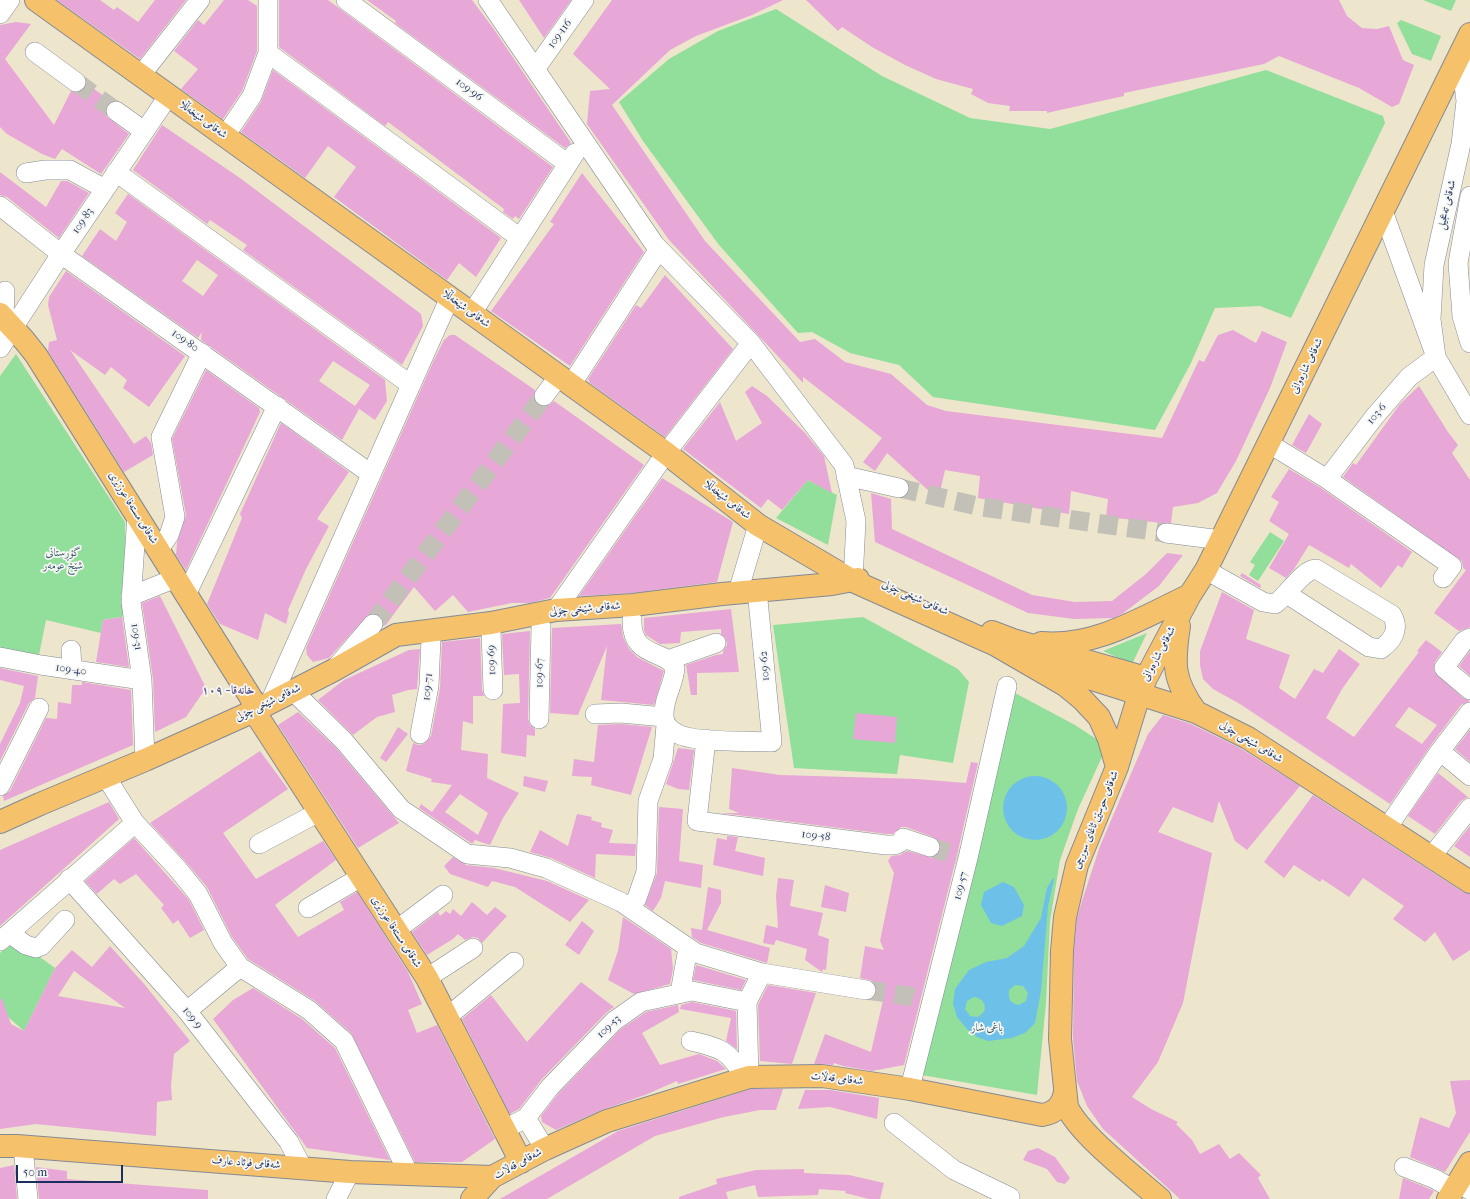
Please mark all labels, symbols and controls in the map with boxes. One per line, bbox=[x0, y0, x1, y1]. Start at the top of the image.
street label: 109-116 bbox=[545, 17, 575, 51]
street label: 109-96 bbox=[453, 76, 485, 104]
street label: شەقامی شێخەڵڵا bbox=[176, 98, 230, 142]
street label: شەقامی تەعجیل bbox=[1435, 179, 1459, 231]
street label: 109-83 bbox=[70, 205, 96, 237]
street label: شەقامی شێخەڵڵا bbox=[439, 287, 493, 331]
street label: 109-80 bbox=[169, 327, 201, 355]
street label: شەقامی شارەوانی bbox=[1288, 336, 1326, 396]
street label: 103-6 bbox=[1364, 401, 1390, 427]
street label: شەقامی مستەفا عوزێری bbox=[105, 469, 161, 547]
street label: شەقامی شێخەڵڵا bbox=[701, 478, 753, 522]
park label: گۆڕستانی شێخ عومەر bbox=[43, 546, 83, 572]
street label: شەقامی شێخی چۆلی bbox=[880, 577, 950, 619]
street label: شەقامی شێخی چۆلی bbox=[549, 599, 621, 619]
street label: 109-31 bbox=[128, 623, 144, 651]
street label: شەقامی شارەوانی bbox=[1139, 624, 1179, 684]
street label: 109-69 bbox=[485, 645, 499, 675]
street label: 109-62 bbox=[757, 650, 773, 682]
street label: 109-67 bbox=[533, 658, 547, 688]
street label: 109-40 bbox=[55, 661, 87, 679]
street label: 109-71 bbox=[420, 672, 436, 702]
street label: شەقامی شێخی چۆلی bbox=[233, 681, 303, 725]
district label: خانەقا - ١٠٩ bbox=[202, 684, 254, 698]
street label: شەقامی شێخی چۆلی bbox=[1217, 718, 1285, 766]
street label: شەقامی حوسێن ئاغای سورچی bbox=[1070, 769, 1122, 871]
street label: 109-58 bbox=[801, 828, 831, 844]
street label: 109-57 bbox=[951, 870, 971, 902]
street label: شەقامی مستەفا عوزێری bbox=[368, 894, 424, 970]
street label: 109-9 bbox=[179, 1004, 205, 1032]
street label: 109-53 bbox=[594, 1013, 624, 1041]
park label: باغی شار bbox=[971, 1021, 1003, 1035]
street label: شەقامی قەڵات bbox=[810, 1070, 864, 1088]
street label: شەقامی قەڵات bbox=[492, 1145, 544, 1183]
street label: شەقامی فوئاد عارف bbox=[211, 1154, 281, 1172]
scale bar bbox=[18, 1157, 125, 1183]
text: 50 m bbox=[23, 1165, 47, 1179]

